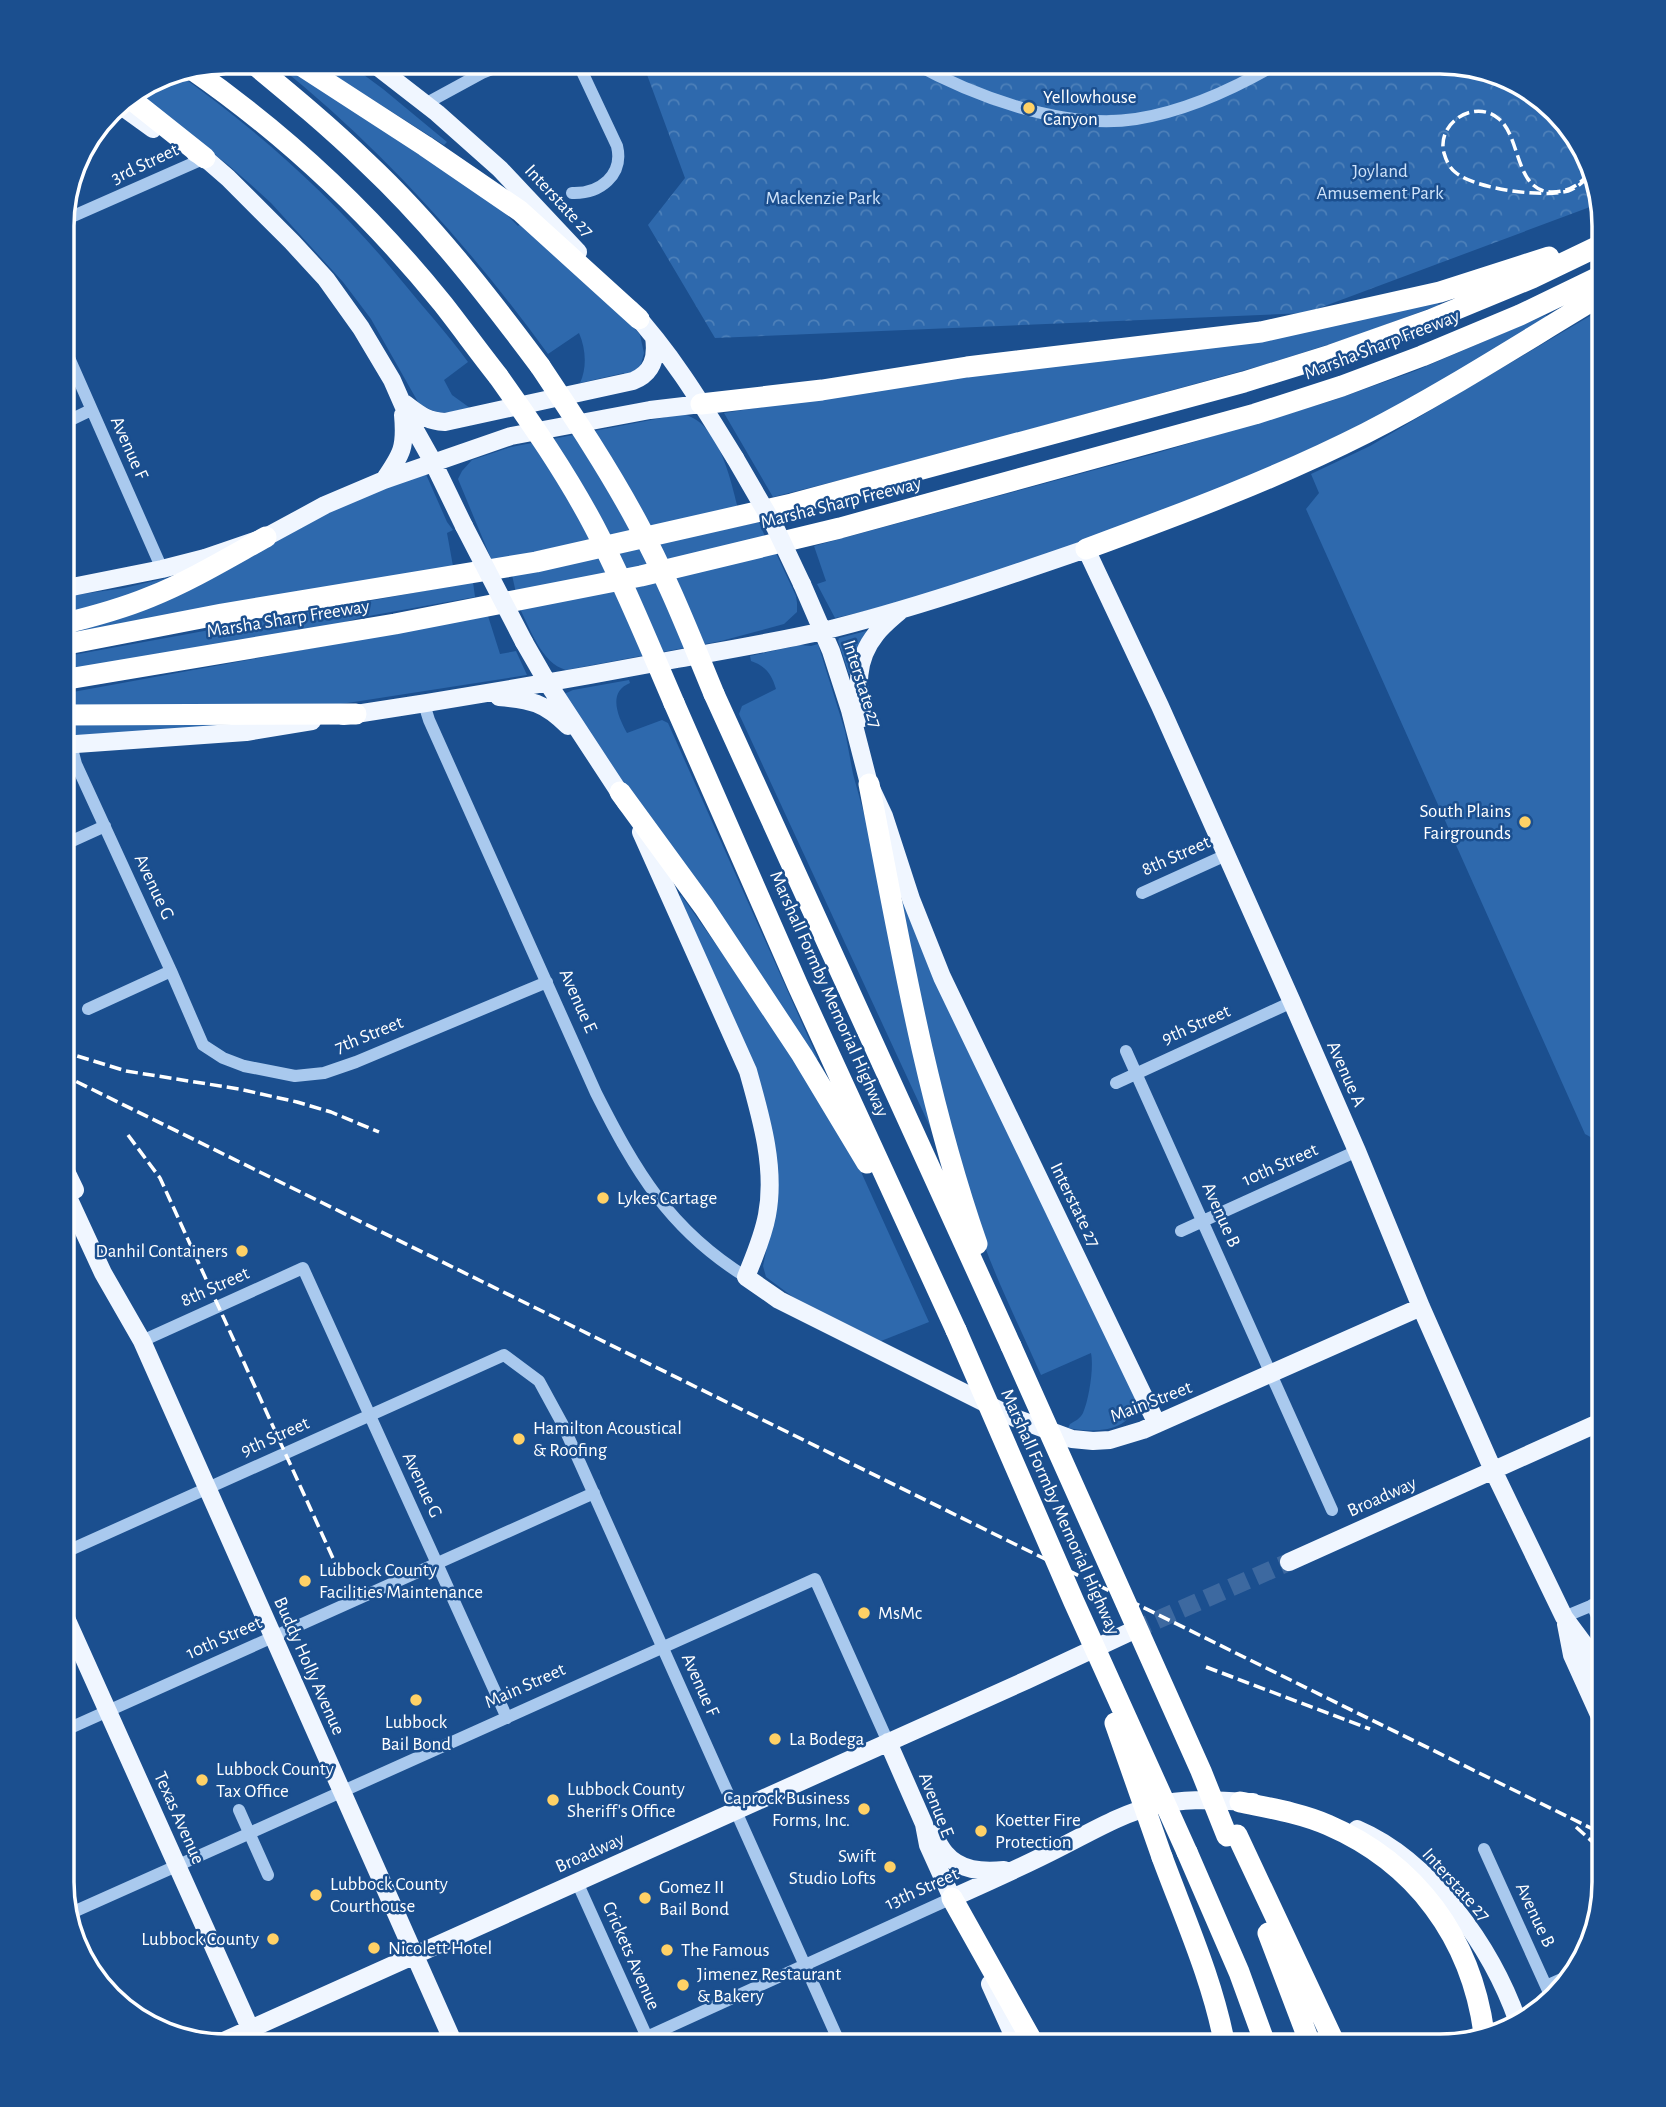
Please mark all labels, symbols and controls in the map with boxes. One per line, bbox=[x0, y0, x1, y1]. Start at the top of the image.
place label: Yellowhouse Canyon bbox=[1043, 88, 1137, 129]
marker: Yellowhouse Canyon bbox=[1021, 100, 1037, 116]
street label: 3rd Street bbox=[109, 140, 181, 188]
street label: Interstate 27 bbox=[521, 161, 597, 241]
park label: Joyland Amusement Park bbox=[1316, 162, 1444, 203]
park label: Mackenzie Park bbox=[766, 189, 881, 208]
street label: Marsha Sharp Freeway bbox=[1302, 307, 1462, 383]
street label: Avenue F bbox=[107, 414, 152, 483]
street label: Marsha Sharp Freeway bbox=[759, 474, 923, 532]
street label: Marsha Sharp Freeway bbox=[205, 597, 371, 641]
street label: Interstate 27 bbox=[839, 638, 885, 731]
place label: South Plains Fairgrounds bbox=[1420, 802, 1511, 843]
marker: South Plains Fairgrounds bbox=[1517, 814, 1533, 830]
street label: 8th Street bbox=[1139, 833, 1213, 879]
street label: Avenue G bbox=[131, 851, 177, 923]
street label: Marshall Formby Memorial Highway bbox=[766, 868, 892, 1120]
street label: Avenue E bbox=[556, 966, 600, 1036]
street label: 9th Street bbox=[1159, 1002, 1233, 1048]
street label: 7th Street bbox=[332, 1013, 406, 1057]
street label: Avenue A bbox=[1323, 1038, 1369, 1110]
street label: 10th Street bbox=[1239, 1140, 1321, 1190]
street label: Interstate 27 bbox=[1046, 1160, 1104, 1250]
street label: Avenue B bbox=[1198, 1180, 1244, 1250]
place label: Lykes Cartage bbox=[617, 1189, 717, 1208]
marker: Lykes Cartage bbox=[595, 1190, 611, 1206]
place label: Danhil Containers bbox=[95, 1242, 228, 1261]
marker: Danhil Containers bbox=[234, 1243, 250, 1259]
street label: 8th Street bbox=[178, 1264, 252, 1310]
street label: Main Street bbox=[1108, 1378, 1194, 1426]
street label: Marshall Formby Memorial Highway bbox=[997, 1386, 1123, 1638]
street label: 9th Street bbox=[238, 1414, 312, 1460]
place label: Hamilton Acoustical & Roofing bbox=[533, 1419, 682, 1460]
marker: Hamilton Acoustical & Roofing bbox=[511, 1431, 527, 1447]
street label: Avenue G bbox=[399, 1449, 445, 1521]
street label: Broadway bbox=[1345, 1473, 1419, 1521]
place label: Lubbock County Facilities Maintenance bbox=[319, 1561, 483, 1602]
marker: Lubbock County Facilities Maintenance bbox=[297, 1573, 313, 1589]
street label: Buddy Holly Avenue bbox=[270, 1594, 348, 1738]
place label: MsMc bbox=[878, 1604, 922, 1623]
marker: MsMc bbox=[856, 1605, 872, 1621]
street label: 10th Street bbox=[183, 1613, 265, 1663]
street label: Avenue F bbox=[678, 1651, 723, 1720]
street label: Main Street bbox=[482, 1660, 568, 1712]
marker: Lubbock Bail Bond bbox=[408, 1692, 424, 1708]
place label: Lubbock Bail Bond bbox=[381, 1713, 451, 1754]
place label: La Bodega bbox=[789, 1730, 865, 1749]
marker: La Bodega bbox=[767, 1731, 783, 1747]
place label: Lubbock County Tax Office bbox=[216, 1760, 334, 1801]
street label: Texas Avenue bbox=[150, 1769, 208, 1867]
street label: Avenue E bbox=[915, 1770, 957, 1840]
marker: Lubbock County Tax Office bbox=[194, 1772, 210, 1788]
place label: Lubbock County Sheriff's Office bbox=[567, 1780, 685, 1821]
place label: Caprock Business Forms, Inc. bbox=[723, 1789, 850, 1830]
marker: Lubbock County Sheriff's Office bbox=[545, 1792, 561, 1808]
marker: Caprock Business Forms, Inc. bbox=[856, 1801, 872, 1817]
place label: Koetter Fire Protection bbox=[995, 1811, 1081, 1852]
marker: Koetter Fire Protection bbox=[973, 1823, 989, 1839]
street label: Broadway bbox=[553, 1829, 627, 1877]
street label: Interstate 27 bbox=[1418, 1845, 1494, 1925]
place label: Swift Studio Lofts bbox=[789, 1847, 876, 1888]
marker: Swift Studio Lofts bbox=[882, 1859, 898, 1875]
street label: 13th Street bbox=[882, 1864, 962, 1914]
place label: Lubbock County Courthouse bbox=[330, 1875, 448, 1916]
place label: Gomez II Bail Bond bbox=[659, 1878, 729, 1919]
street label: Avenue B bbox=[1512, 1880, 1558, 1950]
marker: Lubbock County Courthouse bbox=[308, 1887, 324, 1903]
marker: Gomez II Bail Bond bbox=[637, 1890, 653, 1906]
street label: Crickets Avenue bbox=[599, 1899, 663, 2013]
place label: Lubbock County bbox=[141, 1930, 259, 1949]
marker: Lubbock County bbox=[265, 1931, 281, 1947]
place label: Nicolett Hotel bbox=[388, 1939, 492, 1958]
marker: Nicolett Hotel bbox=[366, 1940, 382, 1956]
place label: The Famous bbox=[681, 1941, 769, 1960]
marker: The Famous bbox=[659, 1942, 675, 1958]
place label: Jimenez Restaurant & Bakery bbox=[697, 1965, 841, 2006]
marker: Jimenez Restaurant & Bakery bbox=[675, 1977, 691, 1993]

